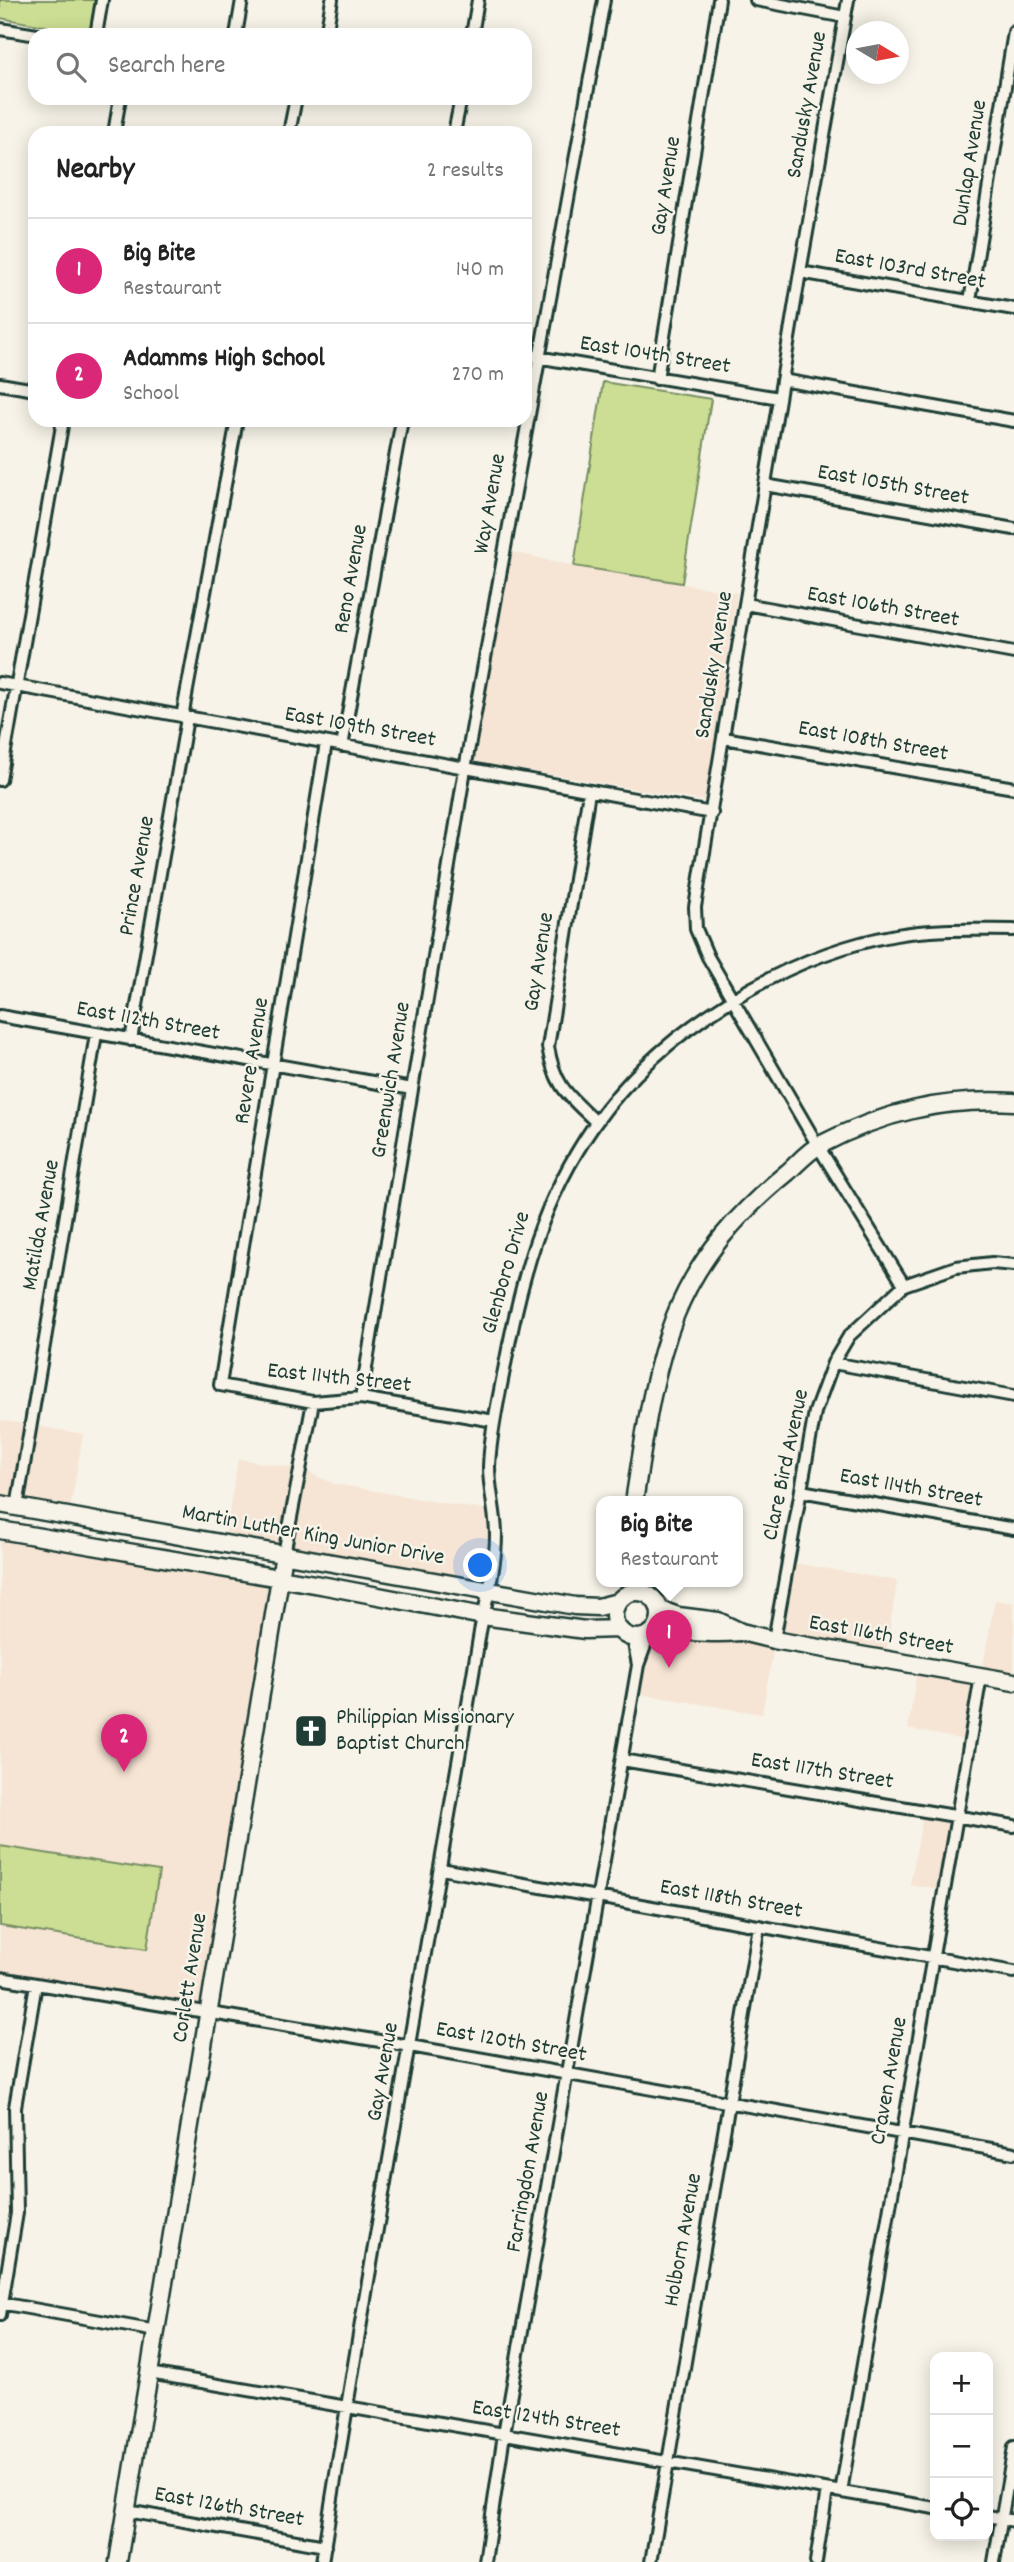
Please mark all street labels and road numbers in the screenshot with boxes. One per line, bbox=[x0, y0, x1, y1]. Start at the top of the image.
street label: Sandusky Avenue bbox=[779, 29, 837, 181]
street label: Dunlap Avenue bbox=[945, 97, 997, 229]
street label: Gay Avenue bbox=[643, 134, 691, 238]
street label: East 103rd Street bbox=[832, 240, 988, 300]
street label: East 104th Street bbox=[577, 328, 733, 384]
street label: Way Avenue bbox=[466, 451, 516, 557]
street label: East 105th Street bbox=[815, 456, 971, 516]
street label: Reno Avenue bbox=[326, 522, 378, 636]
street label: East 106th Street bbox=[804, 578, 962, 638]
street label: Sandusky Avenue bbox=[687, 589, 743, 741]
street label: East 109th Street bbox=[282, 698, 438, 758]
street label: East 108th Street bbox=[795, 713, 951, 771]
street label: Prince Avenue bbox=[111, 813, 165, 939]
street label: Gay Avenue bbox=[516, 910, 564, 1014]
street label: East 112th Street bbox=[74, 993, 222, 1051]
street label: Revere Avenue bbox=[227, 995, 279, 1127]
street label: Greenwich Avenue bbox=[363, 999, 421, 1161]
street label: Matilda Avenue bbox=[14, 1157, 70, 1293]
street label: Glenboro Drive bbox=[474, 1208, 540, 1338]
street label: East 114th Street bbox=[265, 1355, 413, 1403]
street label: Clare Bird Avenue bbox=[755, 1386, 819, 1544]
street label: East 114th Street bbox=[837, 1460, 985, 1518]
street label: Martin Luther King Junior Drive bbox=[179, 1497, 447, 1575]
street label: East 116th Street bbox=[806, 1607, 956, 1665]
street label: East 117th Street bbox=[748, 1744, 896, 1800]
street label: East 118th Street bbox=[657, 1871, 805, 1929]
street label: Corlett Avenue bbox=[164, 1911, 218, 2045]
street label: East 120th Street bbox=[433, 2014, 589, 2072]
street label: Craven Avenue bbox=[863, 2015, 917, 2147]
street label: Gay Avenue bbox=[359, 2020, 409, 2124]
street label: Farringdon Avenue bbox=[499, 2089, 559, 2255]
street label: Holborn Avenue bbox=[656, 2171, 712, 2309]
street label: East 124th Street bbox=[470, 2392, 622, 2448]
street label: East 126th Street bbox=[152, 2479, 306, 2537]

